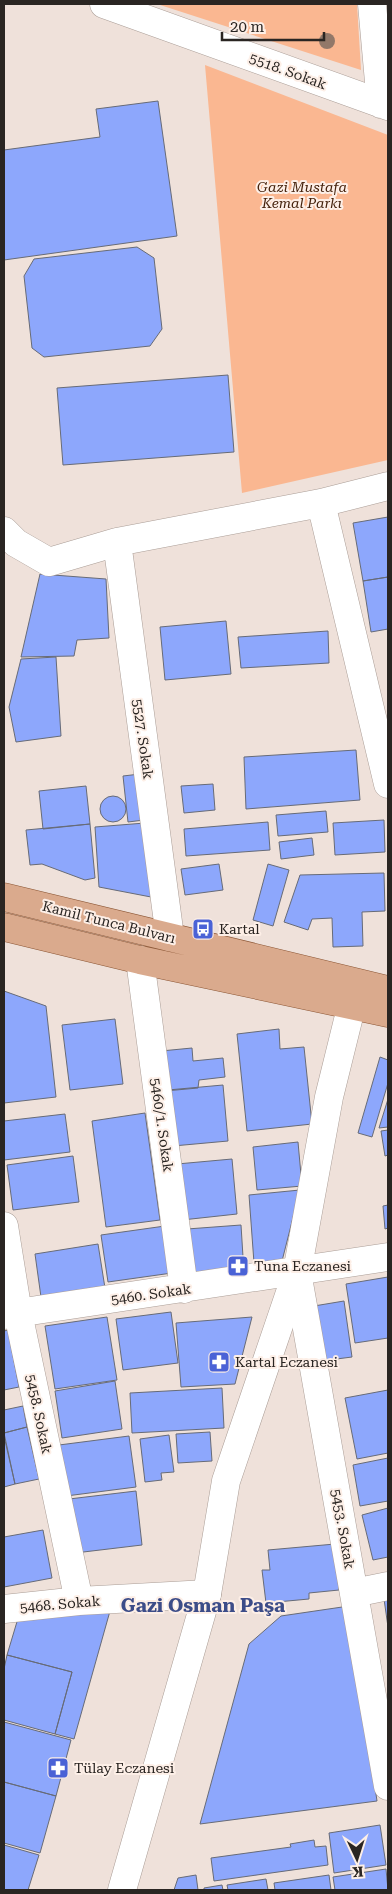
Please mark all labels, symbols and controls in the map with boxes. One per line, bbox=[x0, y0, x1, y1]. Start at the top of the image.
scale bar bbox=[222, 10, 324, 42]
text: 20 m bbox=[230, 18, 265, 36]
street label: 5518. Sokak bbox=[247, 50, 329, 92]
park label: Gazi Mustafa Kemal Parkı bbox=[257, 179, 347, 211]
street label: 5527. Sokak bbox=[129, 698, 157, 780]
street label: Kamil Tunca Bulvarı bbox=[41, 898, 178, 946]
bus stop icon: Kartal bbox=[191, 917, 215, 941]
place label: Kartal bbox=[219, 921, 260, 937]
street label: 5460/1. Sokak bbox=[147, 1077, 177, 1173]
pharmacy icon: Tuna Eczanesi bbox=[226, 1254, 250, 1278]
place label: Tuna Eczanesi bbox=[254, 1258, 352, 1274]
street label: 5460. Sokak bbox=[110, 1280, 192, 1308]
pharmacy icon: Kartal Eczanesi bbox=[207, 1350, 231, 1374]
place label: Kartal Eczanesi bbox=[235, 1354, 339, 1370]
street label: 5458. Sokak bbox=[23, 1373, 55, 1455]
street label: 5453. Sokak bbox=[328, 1488, 358, 1570]
street label: 5468. Sokak bbox=[19, 1592, 101, 1615]
district label: Gazi Osman Paşa bbox=[121, 1594, 285, 1617]
pharmacy icon: Tülay Eczanesi bbox=[46, 1756, 70, 1780]
place label: Tülay Eczanesi bbox=[74, 1760, 175, 1776]
north arrow bbox=[332, 1834, 382, 1884]
text: K bbox=[352, 1864, 364, 1880]

